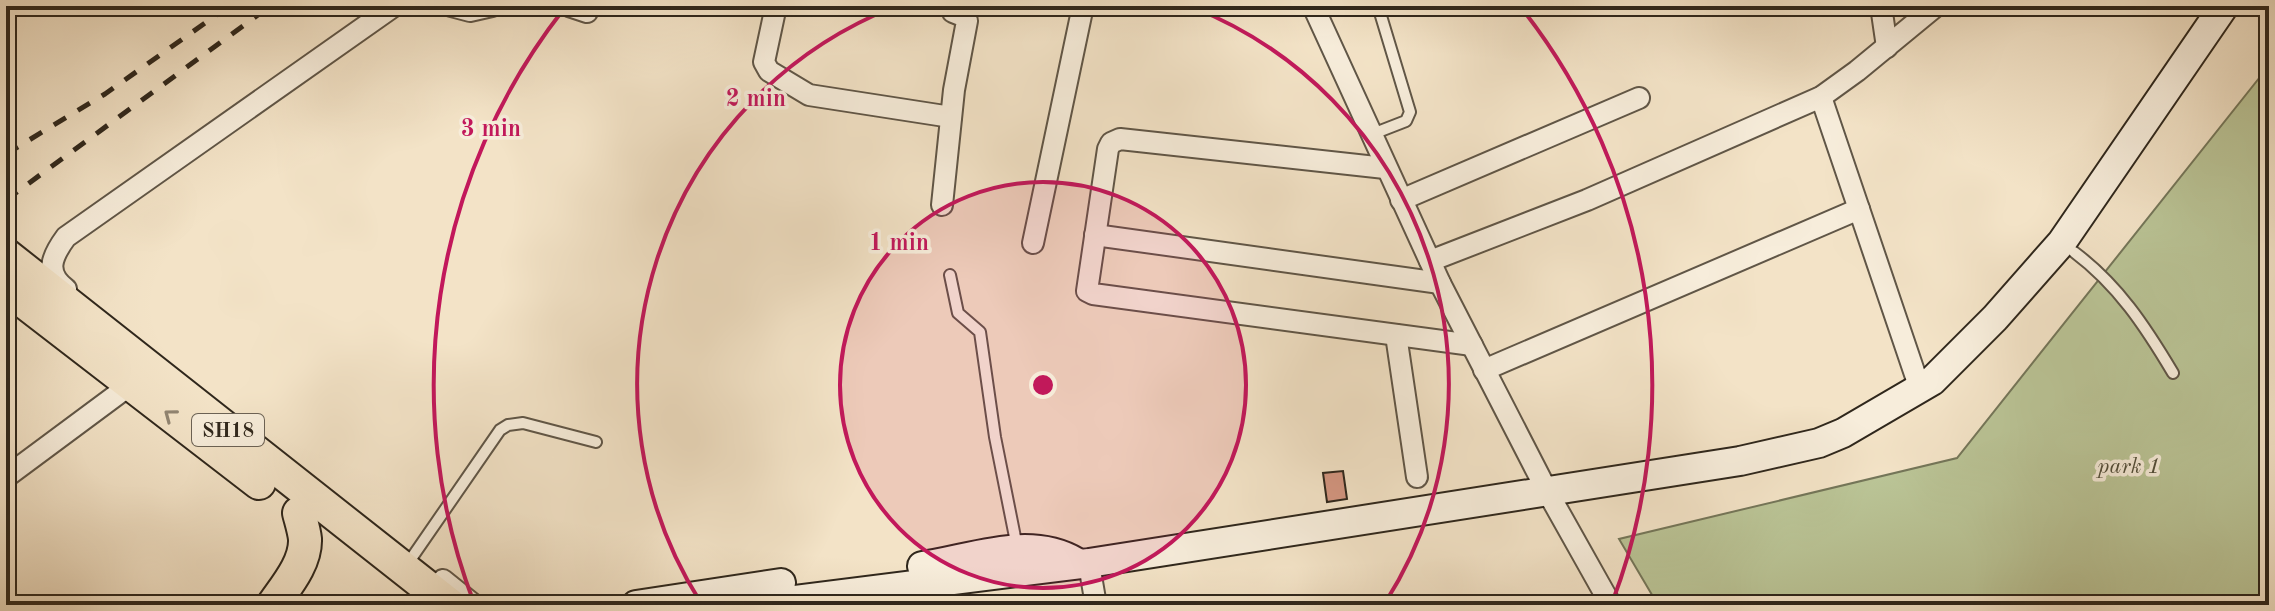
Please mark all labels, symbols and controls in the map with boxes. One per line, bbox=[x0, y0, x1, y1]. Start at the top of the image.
text: 2 min bbox=[726, 88, 786, 112]
text: 3 min bbox=[461, 118, 521, 142]
text: 1 min bbox=[869, 232, 929, 256]
centre of rings bbox=[1029, 371, 1057, 399]
one-way arrow bbox=[164, 410, 178, 424]
road number: SH18 bbox=[192, 414, 264, 446]
park label: park 1 bbox=[2096, 456, 2160, 478]

